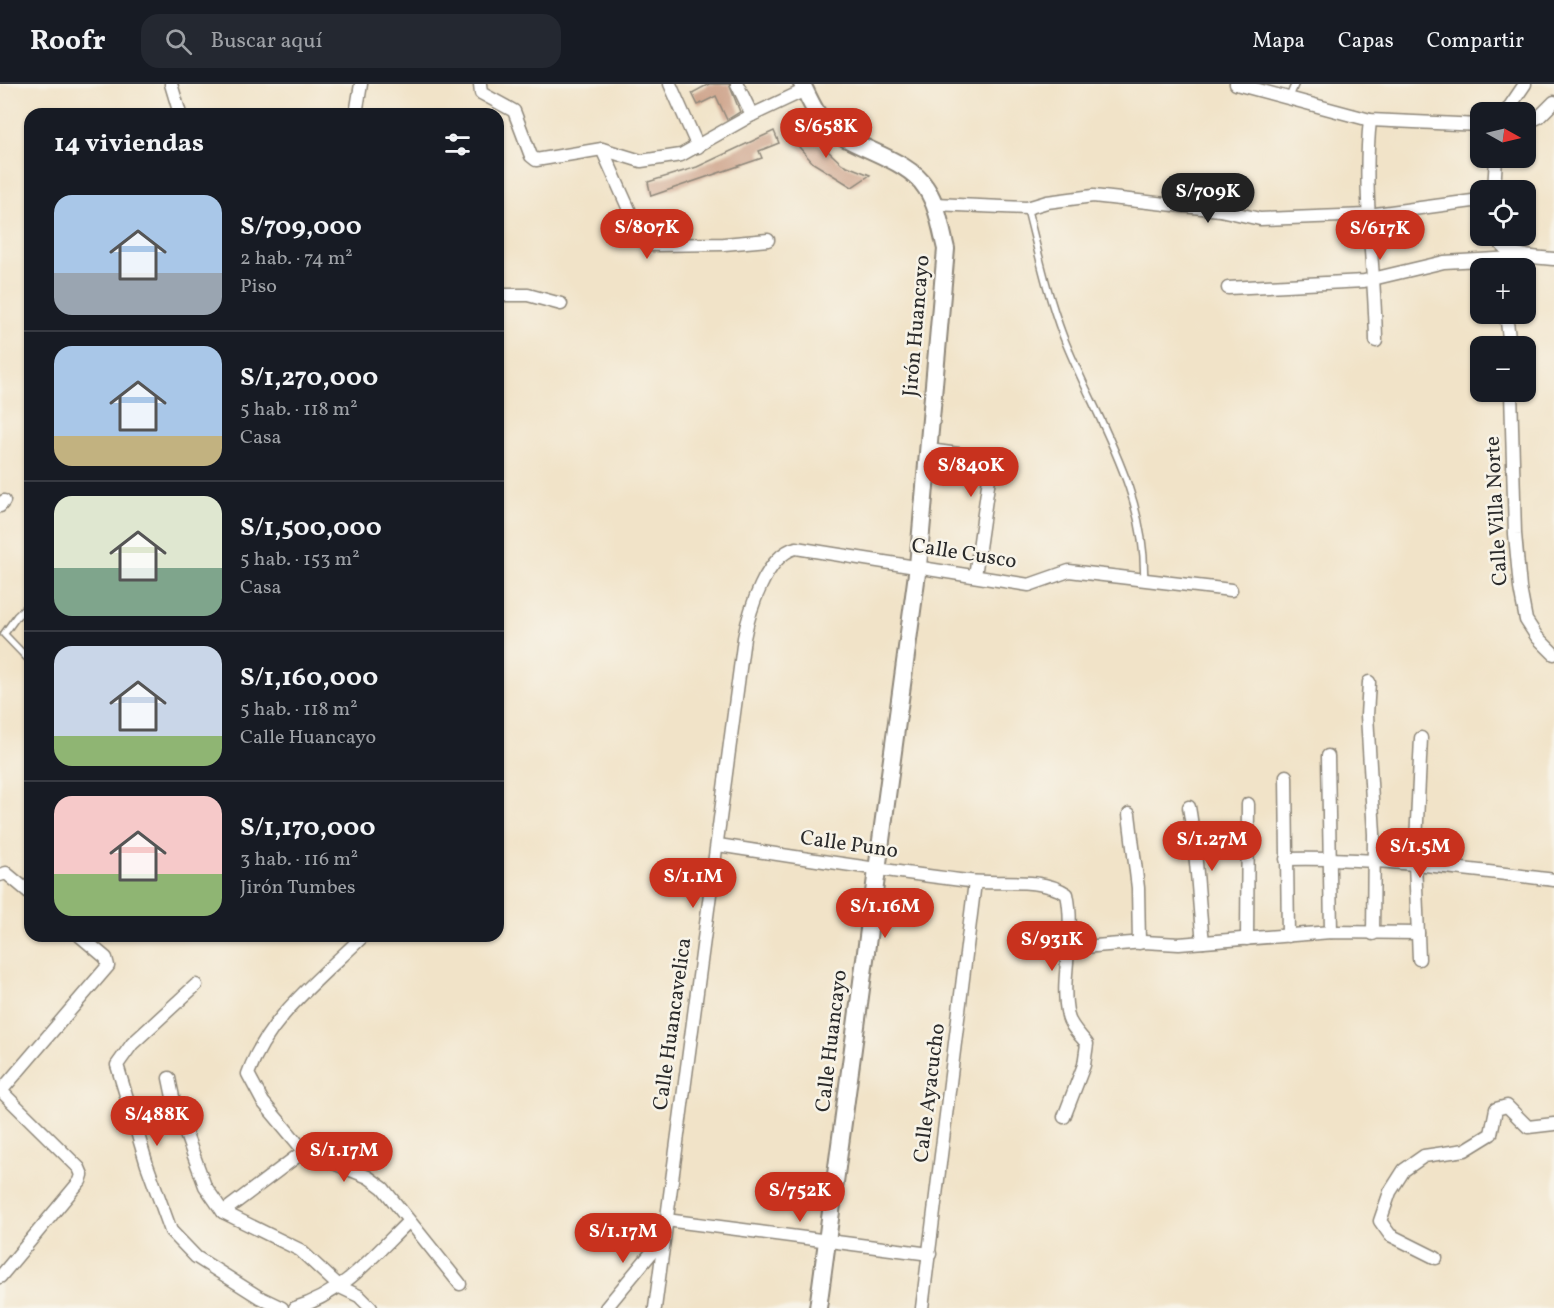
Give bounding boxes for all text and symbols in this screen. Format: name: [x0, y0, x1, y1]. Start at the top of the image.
search box: [141, 14, 561, 68]
text: Roofr: [30, 22, 105, 61]
icon: search: [162, 25, 195, 58]
text: Buscar aquí: [210, 26, 322, 57]
text: Mapa: [1253, 27, 1305, 56]
text: Capas: [1338, 27, 1394, 56]
text: Compartir: [1427, 27, 1524, 56]
north arrow: [1470, 102, 1536, 168]
map controls: [1470, 102, 1536, 402]
pin: S/658K: [777, 108, 875, 159]
text: S/658K: [794, 113, 858, 141]
text: 14 viviendas: [54, 126, 204, 162]
icon: filters: [441, 128, 474, 161]
pin: S/709K: [1159, 173, 1257, 224]
text: S/709K: [1175, 178, 1241, 206]
button: locate: [1470, 180, 1536, 246]
text: S/709,000: [240, 209, 362, 245]
pin: S/807K: [598, 209, 696, 260]
pin: S/617K: [1331, 210, 1429, 261]
text: S/807K: [614, 214, 680, 242]
text: S/617K: [1350, 215, 1410, 243]
icon: home: [102, 219, 174, 291]
text: 2 hab. · 74 m²: [240, 245, 353, 273]
street label: Jirón Huancayo: [896, 254, 938, 398]
button: +: [1470, 258, 1536, 324]
text: Piso: [240, 273, 277, 301]
button: −: [1470, 336, 1536, 402]
text: S/1,270,000: [240, 360, 378, 396]
icon: home: [102, 370, 174, 442]
text: 5 hab. · 118 m²: [240, 396, 358, 424]
text: Casa: [240, 424, 282, 452]
street label: Calle Villa Norte: [1479, 435, 1515, 587]
pin: S/840K: [922, 447, 1020, 498]
text: S/840K: [938, 452, 1004, 480]
text: S/1,500,000: [240, 510, 382, 546]
icon: home: [102, 520, 174, 592]
street label: Calle Cusco: [909, 531, 1019, 577]
text: 5 hab. · 153 m²: [240, 546, 360, 574]
text: Casa: [240, 574, 282, 602]
text: S/1,160,000: [240, 660, 378, 696]
icon: home: [102, 670, 174, 742]
text: 5 hab. · 118 m²: [240, 696, 358, 724]
text: Calle Huancayo: [240, 724, 376, 752]
text: S/1,170,000: [240, 810, 375, 846]
icon: home: [102, 820, 174, 892]
pin: S/1.27M: [1157, 821, 1267, 872]
street label: Calle Puno: [798, 824, 900, 866]
text: S/1.27M: [1177, 826, 1247, 854]
pin: S/1.5M: [1371, 828, 1469, 879]
text: S/1.5M: [1390, 833, 1450, 861]
text: 3 hab. · 116 m²: [240, 846, 358, 874]
pin: S/1.1M: [644, 858, 742, 909]
text: S/1.1M: [663, 863, 723, 891]
text: Jirón Tumbes: [240, 874, 356, 902]
pin: S/1.16M: [830, 888, 940, 939]
text: S/1.16M: [850, 893, 920, 921]
pin: S/931K: [1003, 921, 1101, 972]
text: S/931K: [1021, 926, 1083, 954]
street label: Calle Huancavelica: [647, 936, 699, 1112]
street label: Calle Huancayo: [809, 968, 855, 1114]
street label: Calle Ayacucho: [907, 1022, 953, 1164]
pin: S/488K: [108, 1096, 206, 1147]
text: S/488K: [125, 1101, 189, 1129]
pin: S/1.17M: [289, 1132, 399, 1183]
text: S/1.17M: [310, 1137, 378, 1165]
pin: S/752K: [751, 1172, 849, 1223]
text: S/752K: [769, 1177, 831, 1205]
pin: S/1.17M: [568, 1213, 678, 1264]
text: S/1.17M: [589, 1218, 657, 1246]

